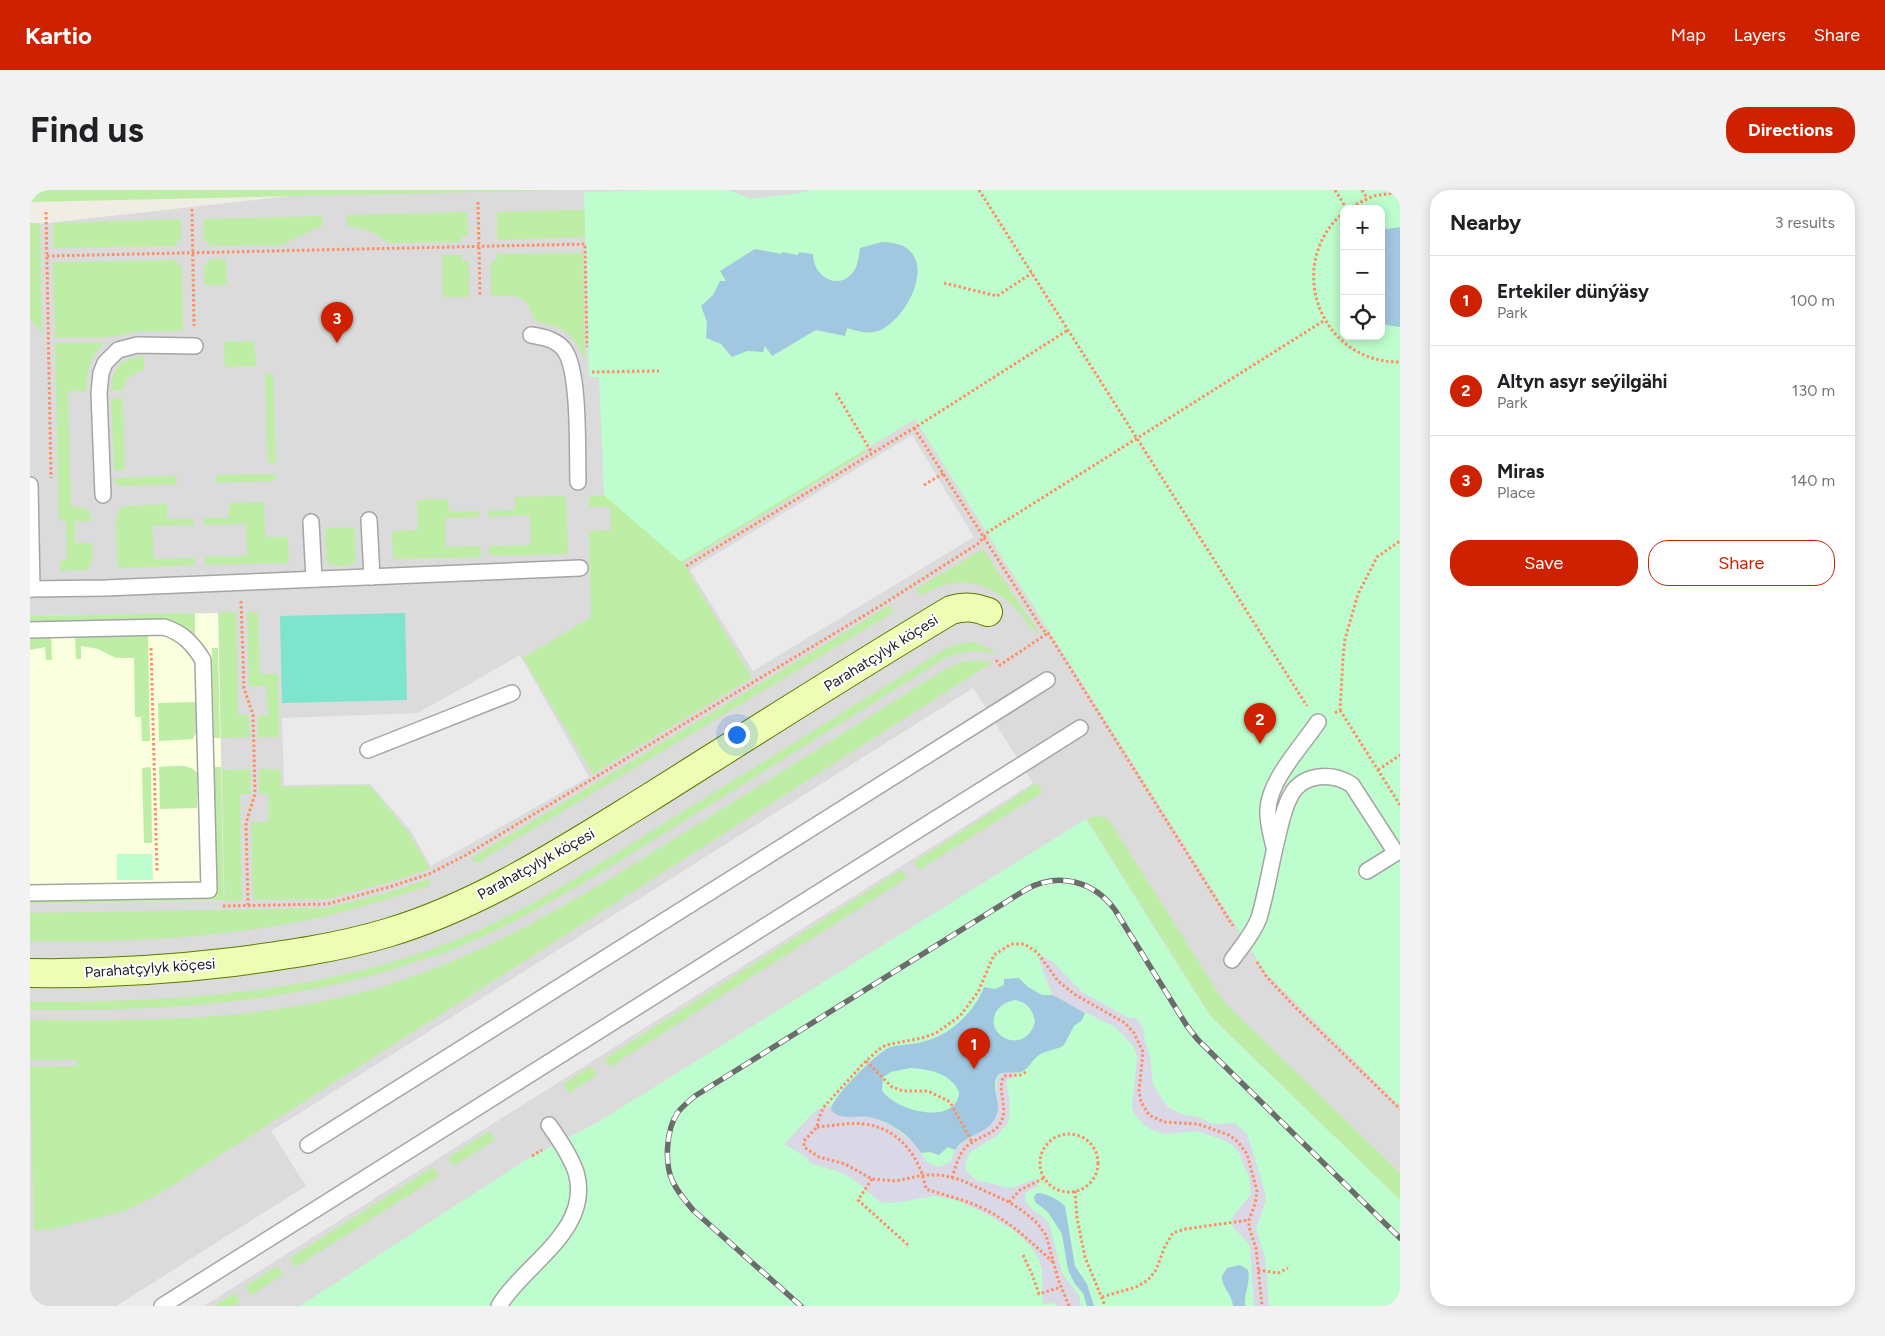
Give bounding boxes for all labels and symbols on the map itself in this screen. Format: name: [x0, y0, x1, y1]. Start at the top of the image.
pin: 3: [321, 302, 353, 343]
street label: Parahatçylyk köçesi: [821, 611, 941, 695]
pin: 2: [1244, 703, 1276, 744]
your location: [724, 722, 750, 748]
street label: Parahatçylyk köçesi: [474, 824, 598, 904]
street label: Parahatçylyk köçesi: [84, 954, 216, 982]
pin: 1: [958, 1028, 990, 1069]

